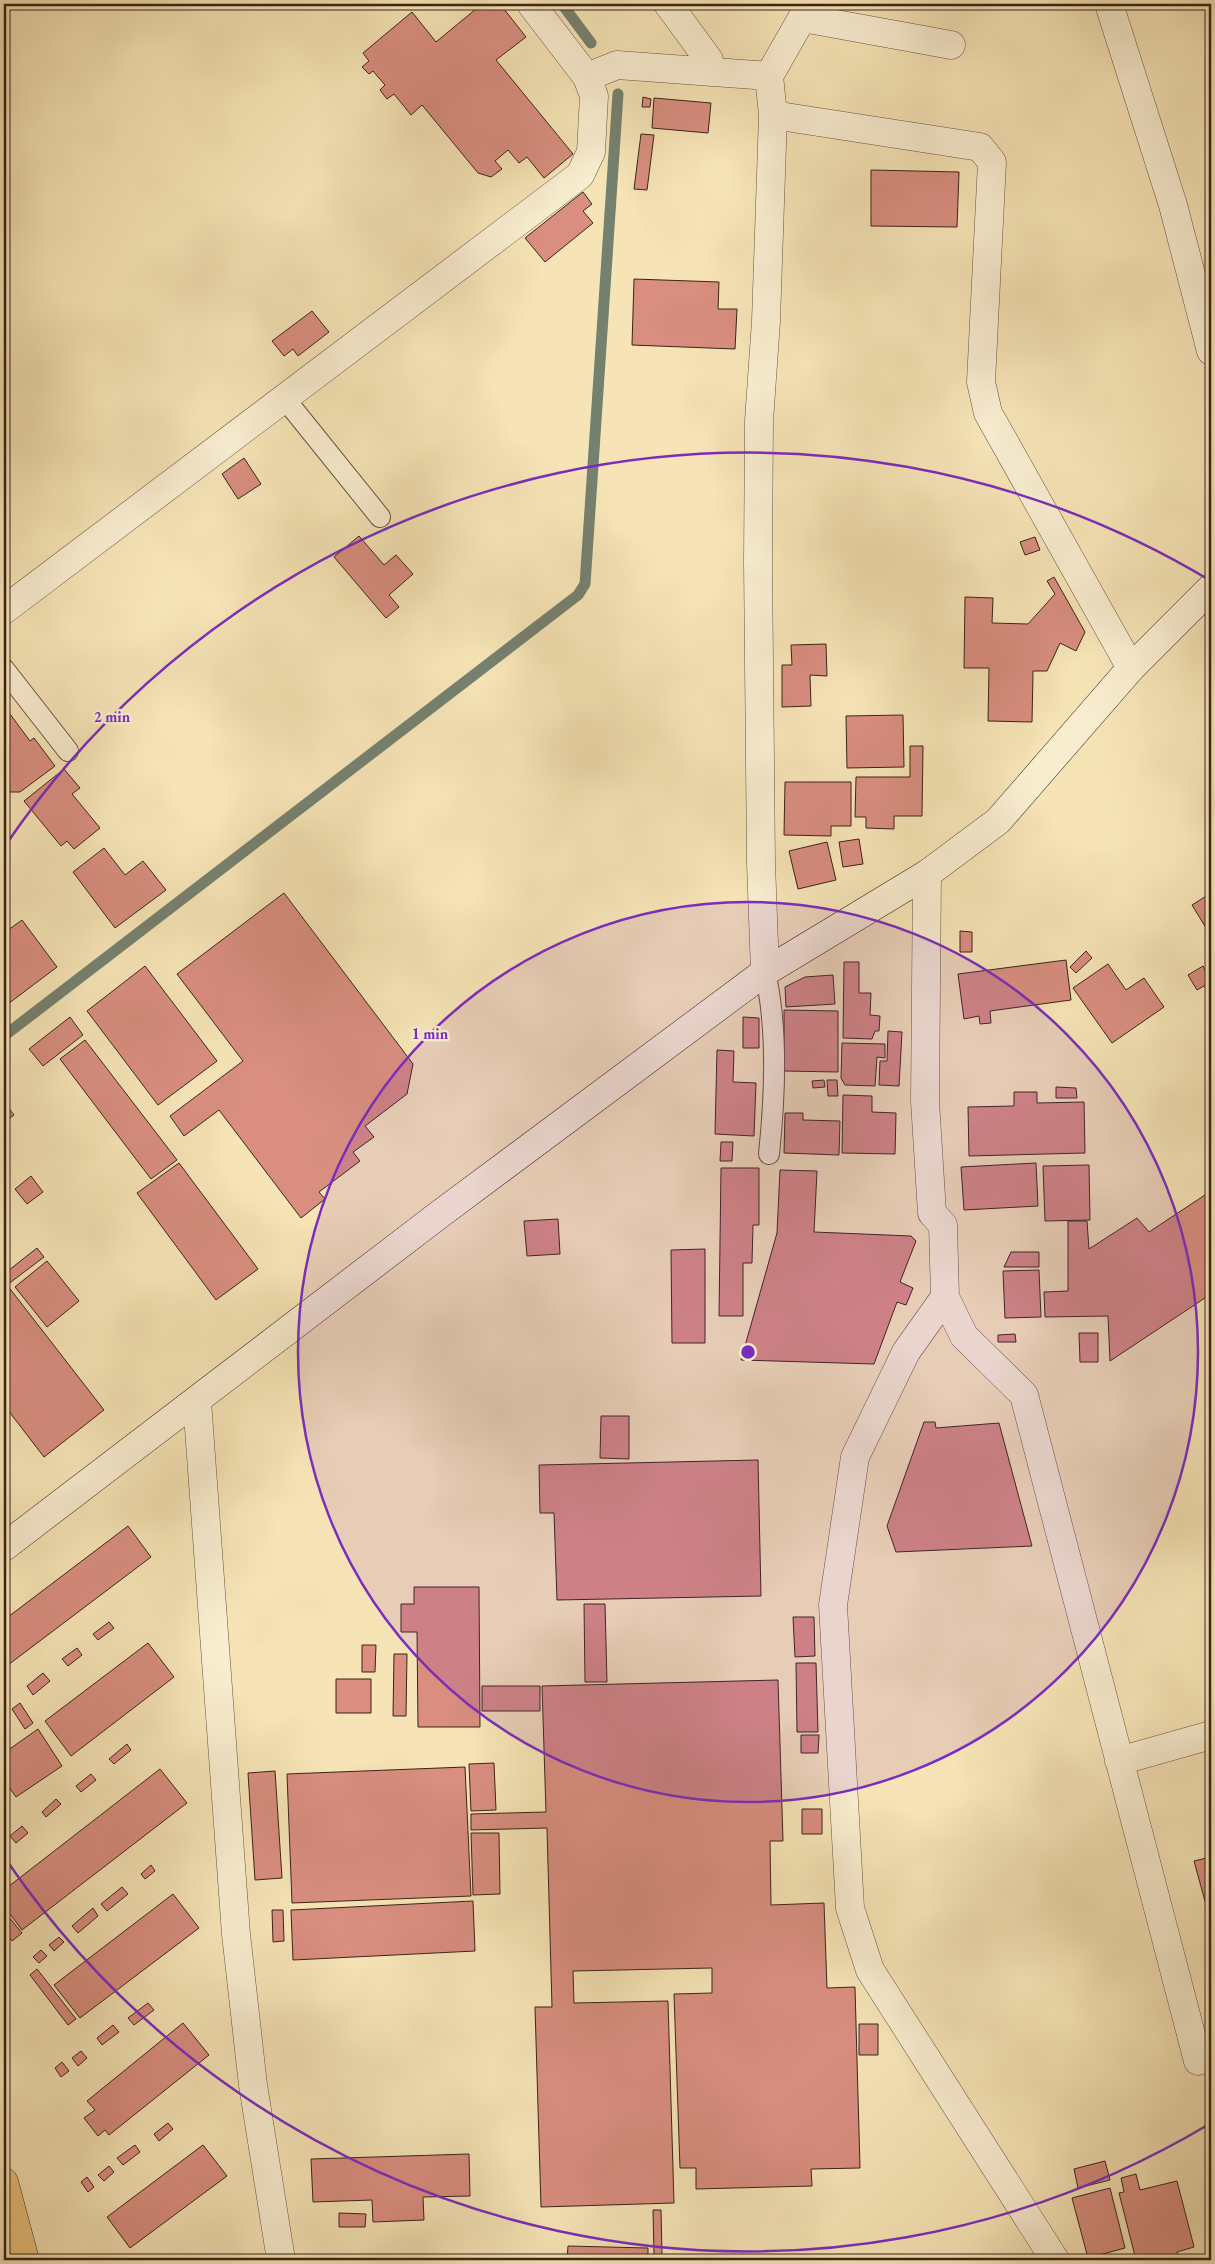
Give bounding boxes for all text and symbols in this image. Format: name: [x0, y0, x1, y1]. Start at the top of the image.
text: 2 min: [94, 707, 131, 726]
text: 1 min: [412, 1024, 449, 1043]
centre of rings: [739, 1343, 757, 1361]

